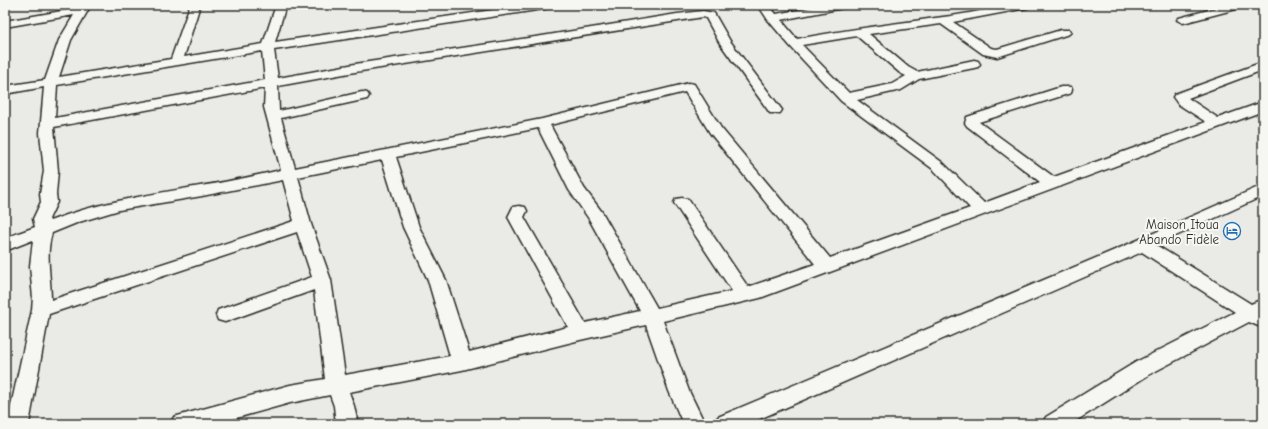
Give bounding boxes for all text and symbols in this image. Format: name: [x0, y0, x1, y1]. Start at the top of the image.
place label: Maison Itoua Abando Fidèle: [1139, 217, 1219, 247]
hotel icon: Maison Itoua Abando Fidèle: [1222, 221, 1242, 241]

